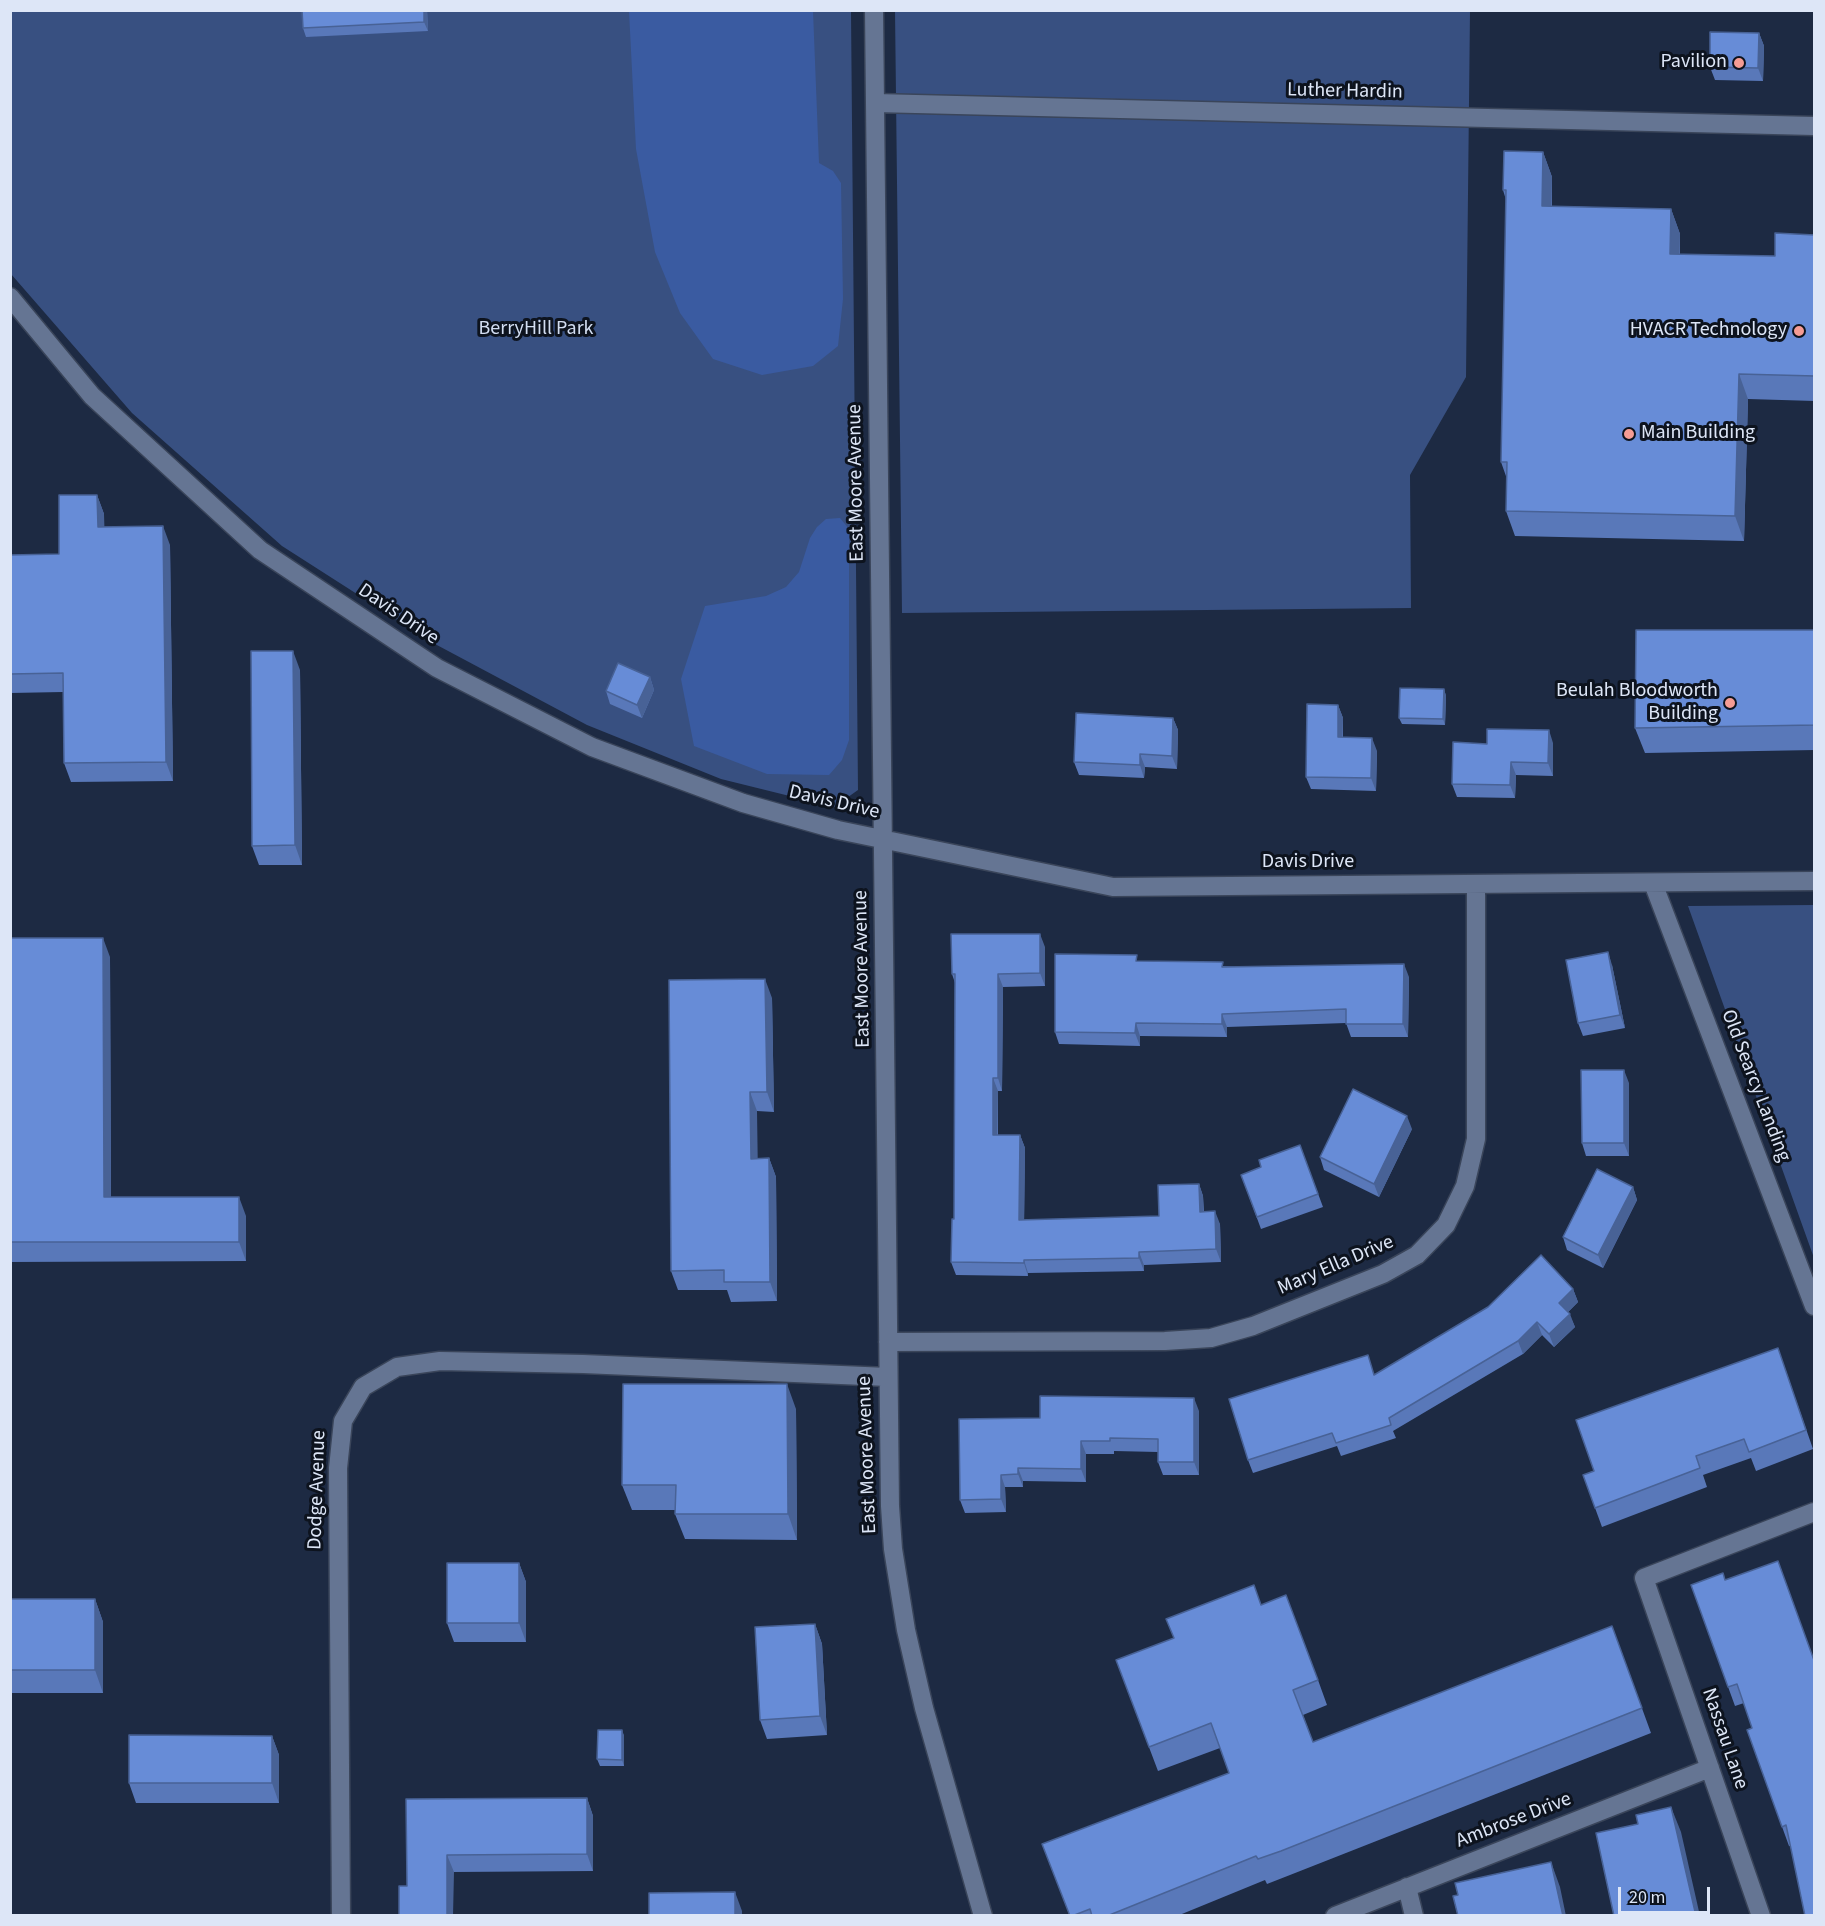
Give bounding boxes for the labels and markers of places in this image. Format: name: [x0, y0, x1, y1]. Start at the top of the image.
place label: Pavilion: [1660, 51, 1727, 75]
marker: Pavilion: [1732, 56, 1746, 70]
place label: HVACR Technology: [1630, 319, 1787, 343]
marker: HVACR Technology: [1792, 324, 1806, 338]
place label: Main Building: [1641, 422, 1755, 446]
marker: Main Building: [1622, 427, 1636, 441]
place label: Beulah Bloodworth Building: [1556, 680, 1718, 727]
marker: Beulah Bloodworth Building: [1723, 696, 1737, 710]

